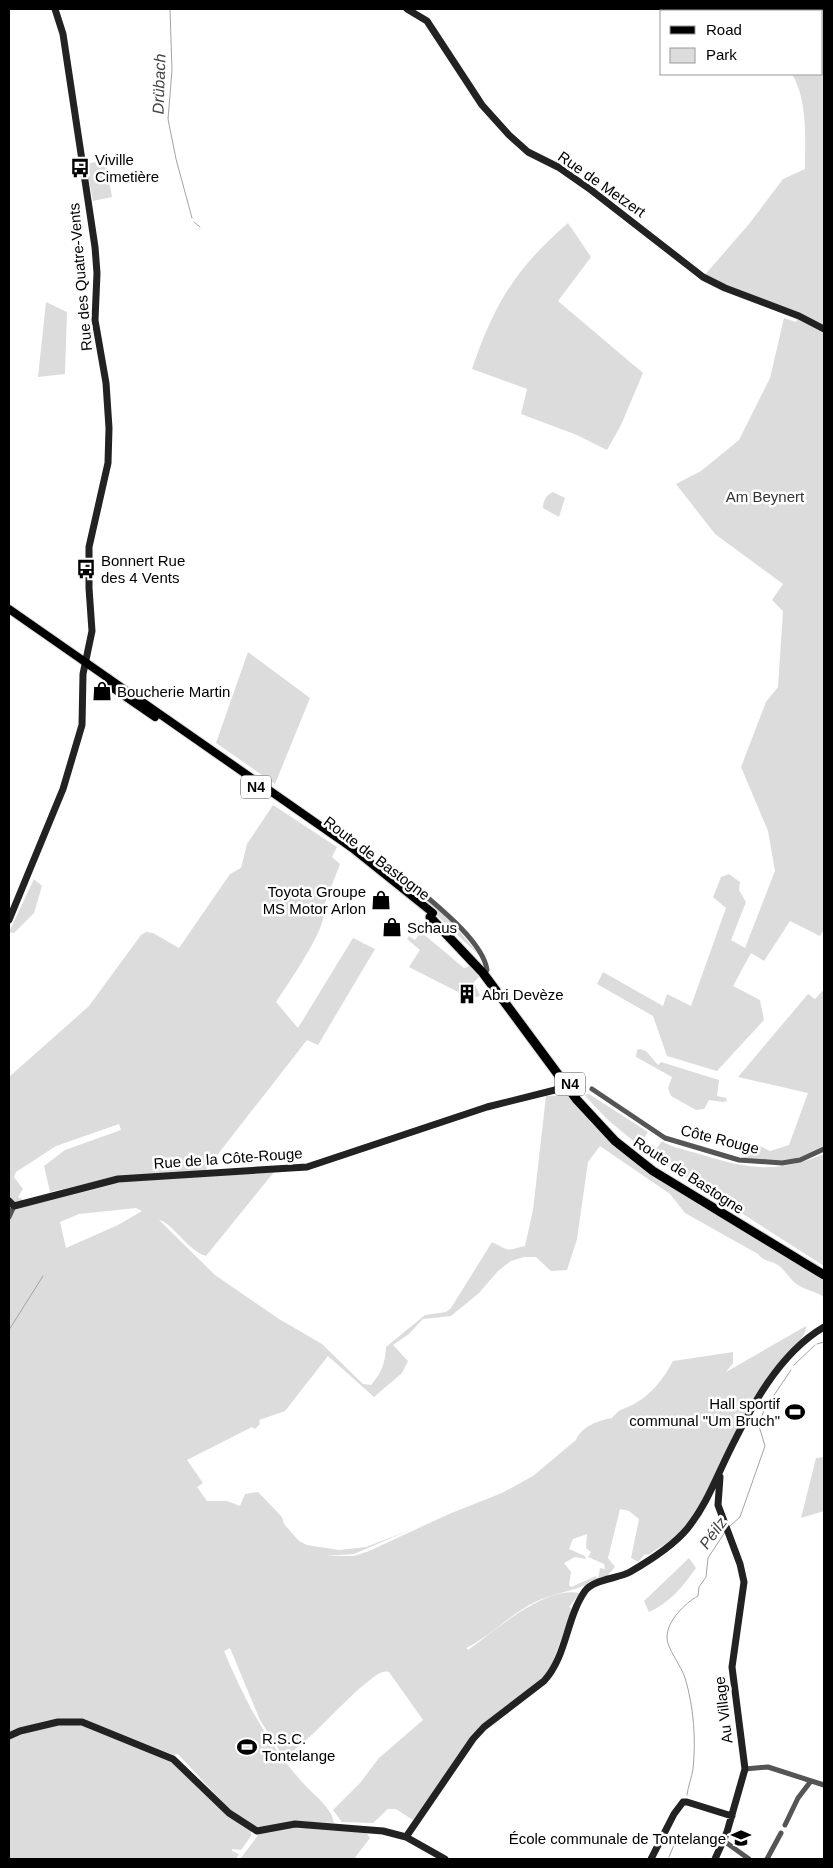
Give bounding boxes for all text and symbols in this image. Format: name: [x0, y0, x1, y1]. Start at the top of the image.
legend: [660, 10, 823, 75]
text: Road: [706, 21, 742, 38]
text: Park: [706, 46, 737, 63]
water label: Drübach: [149, 53, 169, 115]
street label: Rue de Metzert: [555, 148, 650, 221]
place label: Viville Cimetière: [95, 151, 159, 185]
bus stop icon: Viville Cimetière: [69, 157, 91, 179]
street label: Rue des Quatre-Vents: [65, 202, 95, 352]
park label: Am Beynert: [726, 488, 805, 505]
place label: Bonnert Rue des 4 Vents: [101, 552, 185, 586]
bus stop icon: Bonnert Rue des 4 Vents: [75, 558, 97, 580]
shop icon: Boucherie Martin: [91, 680, 113, 702]
place label: Boucherie Martin: [117, 683, 230, 700]
road number: N4: [241, 776, 271, 799]
street label: Route de Bastogne: [321, 813, 433, 903]
place label: Toyota Groupe MS Motor Arlon: [263, 883, 366, 917]
shop icon: Toyota Groupe MS Motor Arlon: [370, 889, 392, 911]
shop icon: Schaus: [381, 916, 403, 938]
place label: Schaus: [407, 919, 457, 936]
building icon: Abri Devèze: [456, 983, 478, 1005]
place label: Abri Devèze: [482, 986, 564, 1003]
road number: N4: [555, 1072, 585, 1096]
street label: Côte Rouge: [679, 1121, 761, 1157]
street label: Route de Bastogne: [631, 1133, 747, 1217]
street label: Rue de la Côte-Rouge: [153, 1144, 303, 1172]
place label: Hall sportif communal "Um Bruch": [629, 1395, 781, 1429]
sports icon: Hall sportif communal "Um Bruch": [784, 1401, 806, 1423]
water label: Péilz: [696, 1514, 730, 1552]
street label: Au Village: [710, 1676, 736, 1744]
place label: R.S.C. Tontelange: [262, 1730, 335, 1764]
sports icon: R.S.C. Tontelange: [236, 1736, 258, 1758]
school or university icon: École communale de Tontelange: [730, 1827, 752, 1849]
place label: École communale de Tontelange: [509, 1830, 726, 1847]

